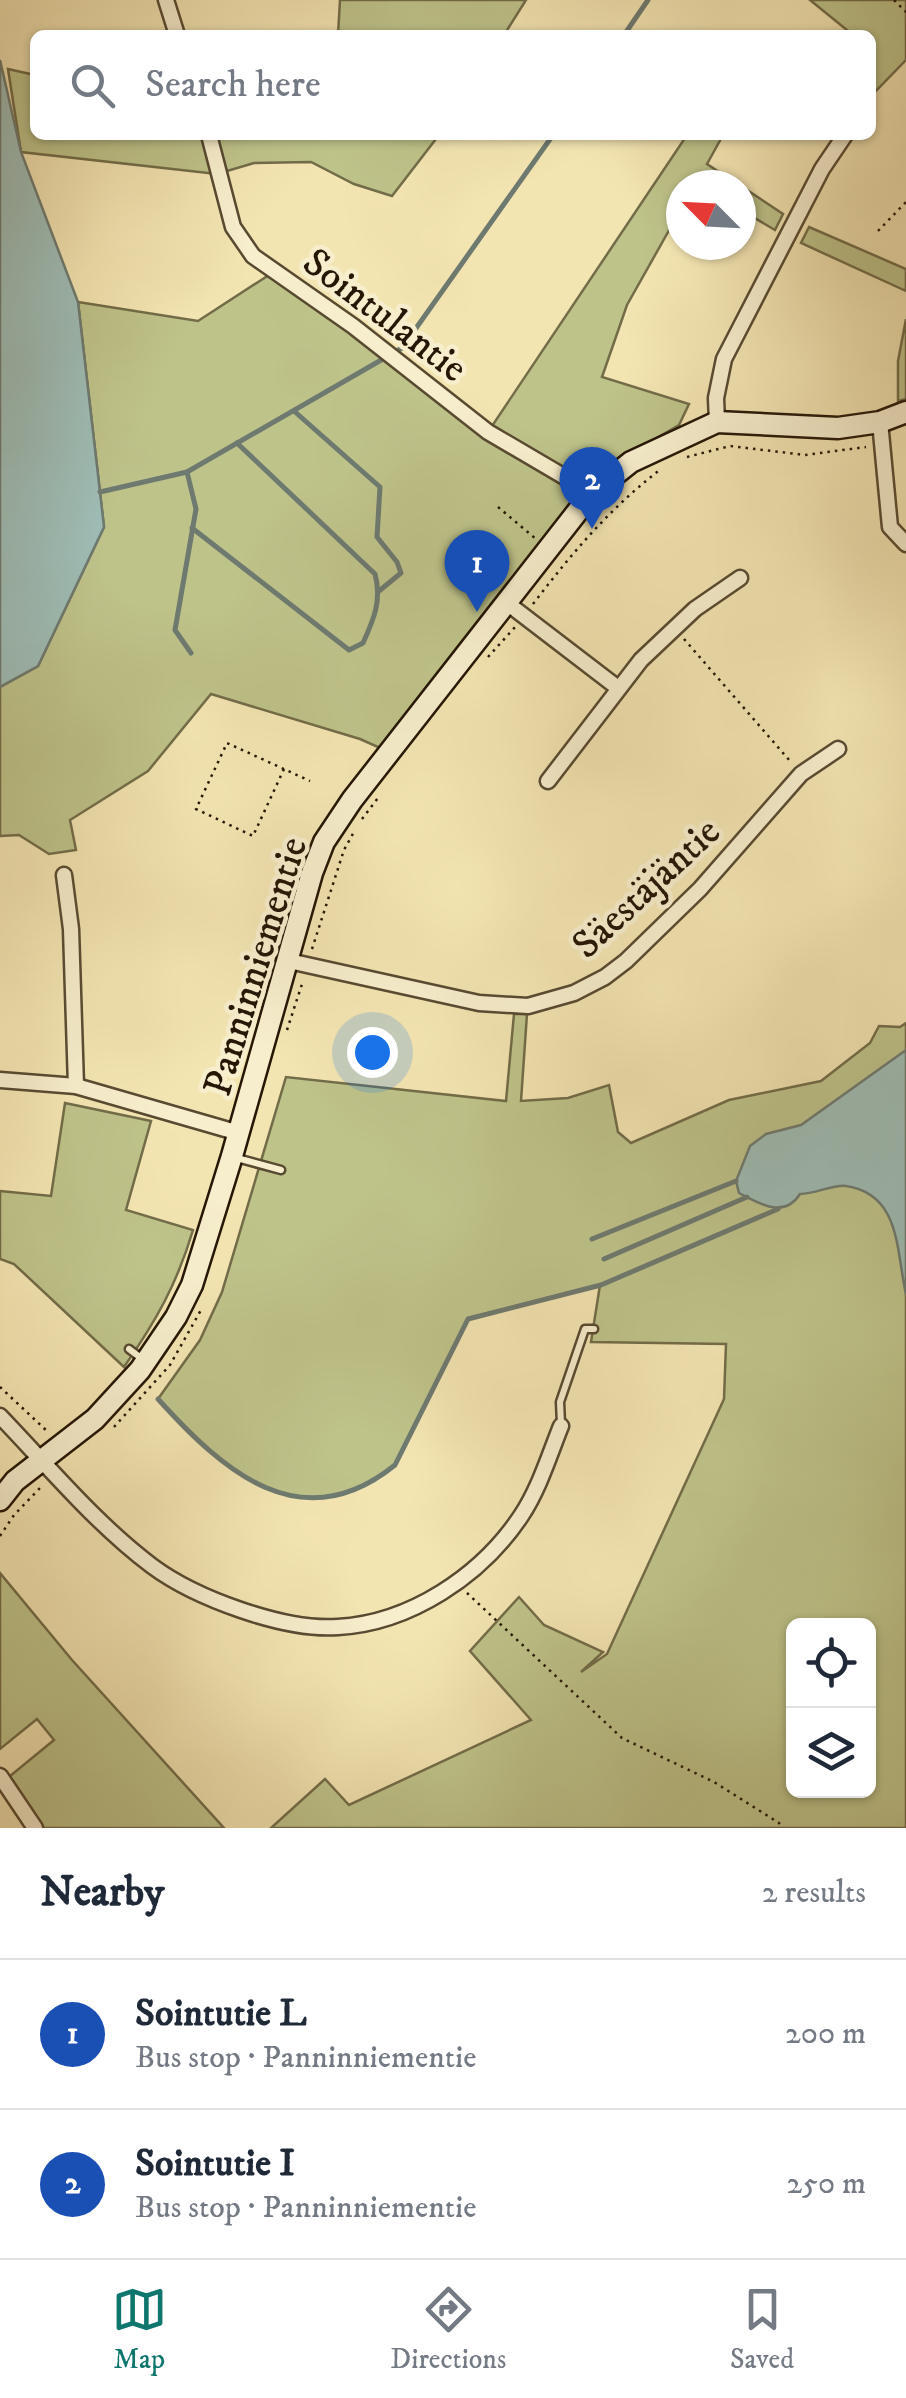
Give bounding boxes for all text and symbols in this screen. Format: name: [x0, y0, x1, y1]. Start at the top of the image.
search box: [30, 30, 876, 140]
icon: search: [65, 58, 120, 113]
text: Search here: [145, 61, 321, 109]
north arrow: [666, 170, 756, 260]
street label: Sointulantie: [292, 238, 476, 394]
pin: 2: [560, 446, 624, 529]
pin: 1: [444, 530, 510, 612]
street label: Säestäjäntie: [562, 808, 732, 970]
street label: Panninniementie: [194, 831, 320, 1102]
your location: [347, 1027, 398, 1078]
map controls: [786, 1618, 876, 1798]
button: locate: [786, 1618, 876, 1708]
button: layers: [786, 1708, 876, 1798]
text: Nearby: [40, 1867, 164, 1919]
text: 2 results: [762, 1873, 866, 1913]
text: Sointutie L: [135, 1990, 307, 2038]
text: 1: [67, 2014, 78, 2054]
text: 200 m: [785, 2014, 866, 2054]
text: Bus stop · Panninniementie: [135, 2038, 477, 2078]
text: Sointutie I: [135, 2140, 295, 2188]
text: 2: [65, 2164, 80, 2204]
text: 250 m: [786, 2164, 866, 2204]
text: Bus stop · Panninniementie: [135, 2188, 477, 2228]
tab: Map: [112, 2282, 167, 2377]
tab: Directions: [390, 2282, 506, 2377]
tab: Saved: [730, 2282, 794, 2377]

